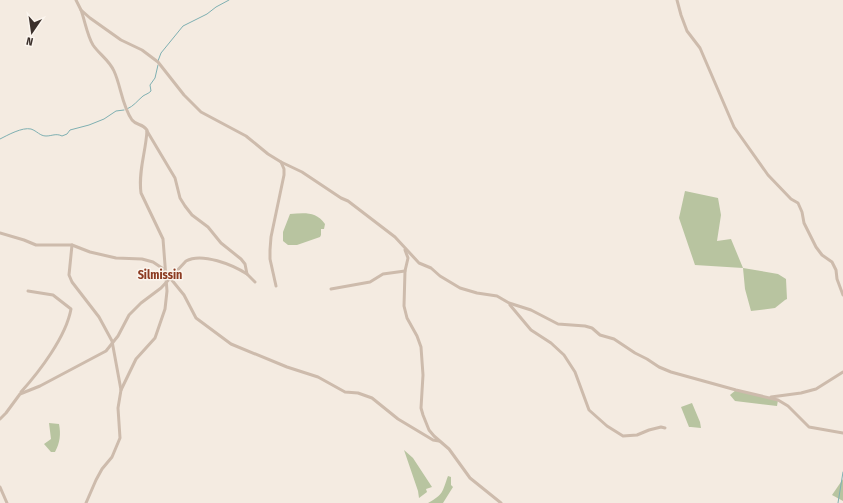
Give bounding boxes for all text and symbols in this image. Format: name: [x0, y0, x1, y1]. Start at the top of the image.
north arrow: [12, 12, 52, 52]
text: N: [25, 34, 35, 48]
district label: Silmissin: [138, 268, 182, 282]

